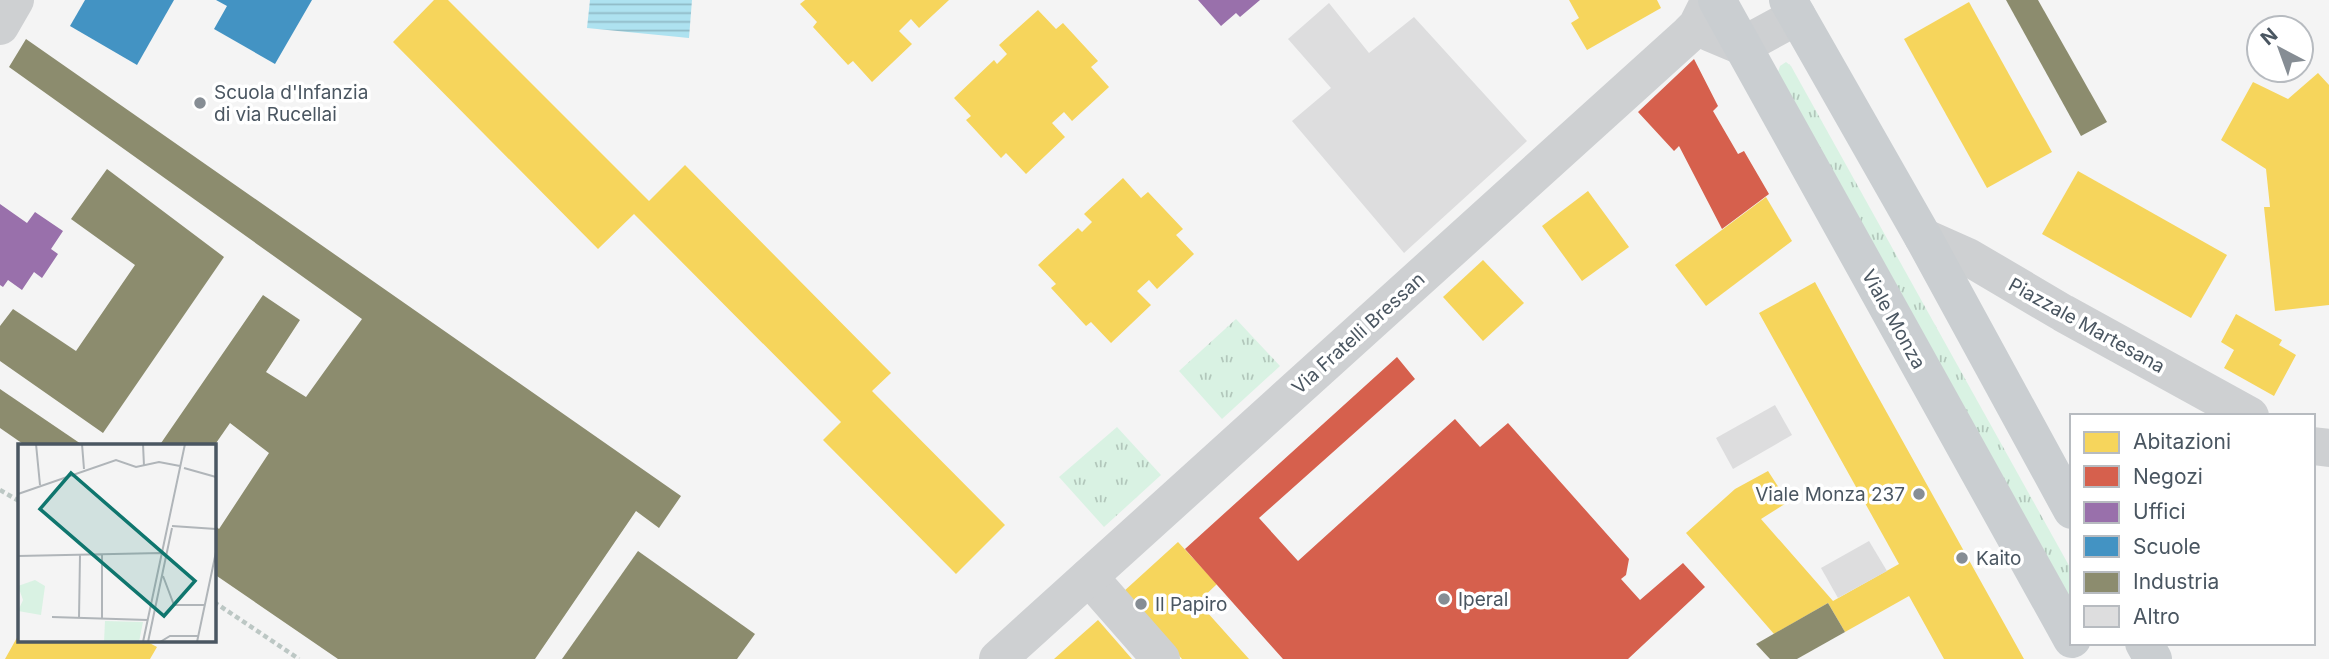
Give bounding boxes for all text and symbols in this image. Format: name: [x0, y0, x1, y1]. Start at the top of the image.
north arrow: [2245, 14, 2315, 84]
text: N: [2256, 23, 2282, 50]
place label: Scuola d'Infanzia di via Rucellai: [214, 81, 368, 126]
marker: Scuola d'Infanzia di via Rucellai: [192, 95, 208, 111]
street label: Viale Monza: [1857, 265, 1930, 373]
street label: Via Fratelli Bressan: [1287, 268, 1429, 399]
street label: Piazzale Martesana: [2005, 273, 2169, 378]
legend: [2070, 414, 2315, 645]
text: Abitazioni: [2133, 429, 2231, 454]
inset map: [18, 444, 215, 642]
text: Negozi: [2133, 464, 2203, 489]
place label: Viale Monza 237: [1755, 483, 1905, 506]
marker: Viale Monza 237: [1911, 486, 1927, 502]
text: Uffici: [2133, 499, 2186, 524]
text: Scuole: [2133, 534, 2201, 559]
place label: Kaito: [1976, 547, 2021, 570]
marker: Kaito: [1954, 550, 1970, 566]
text: Industria: [2133, 569, 2219, 594]
place label: Iperal: [1458, 588, 1508, 611]
marker: Iperal: [1436, 591, 1452, 607]
place label: Il Papiro: [1155, 593, 1227, 616]
marker: Il Papiro: [1133, 596, 1149, 612]
text: Altro: [2133, 604, 2180, 629]

